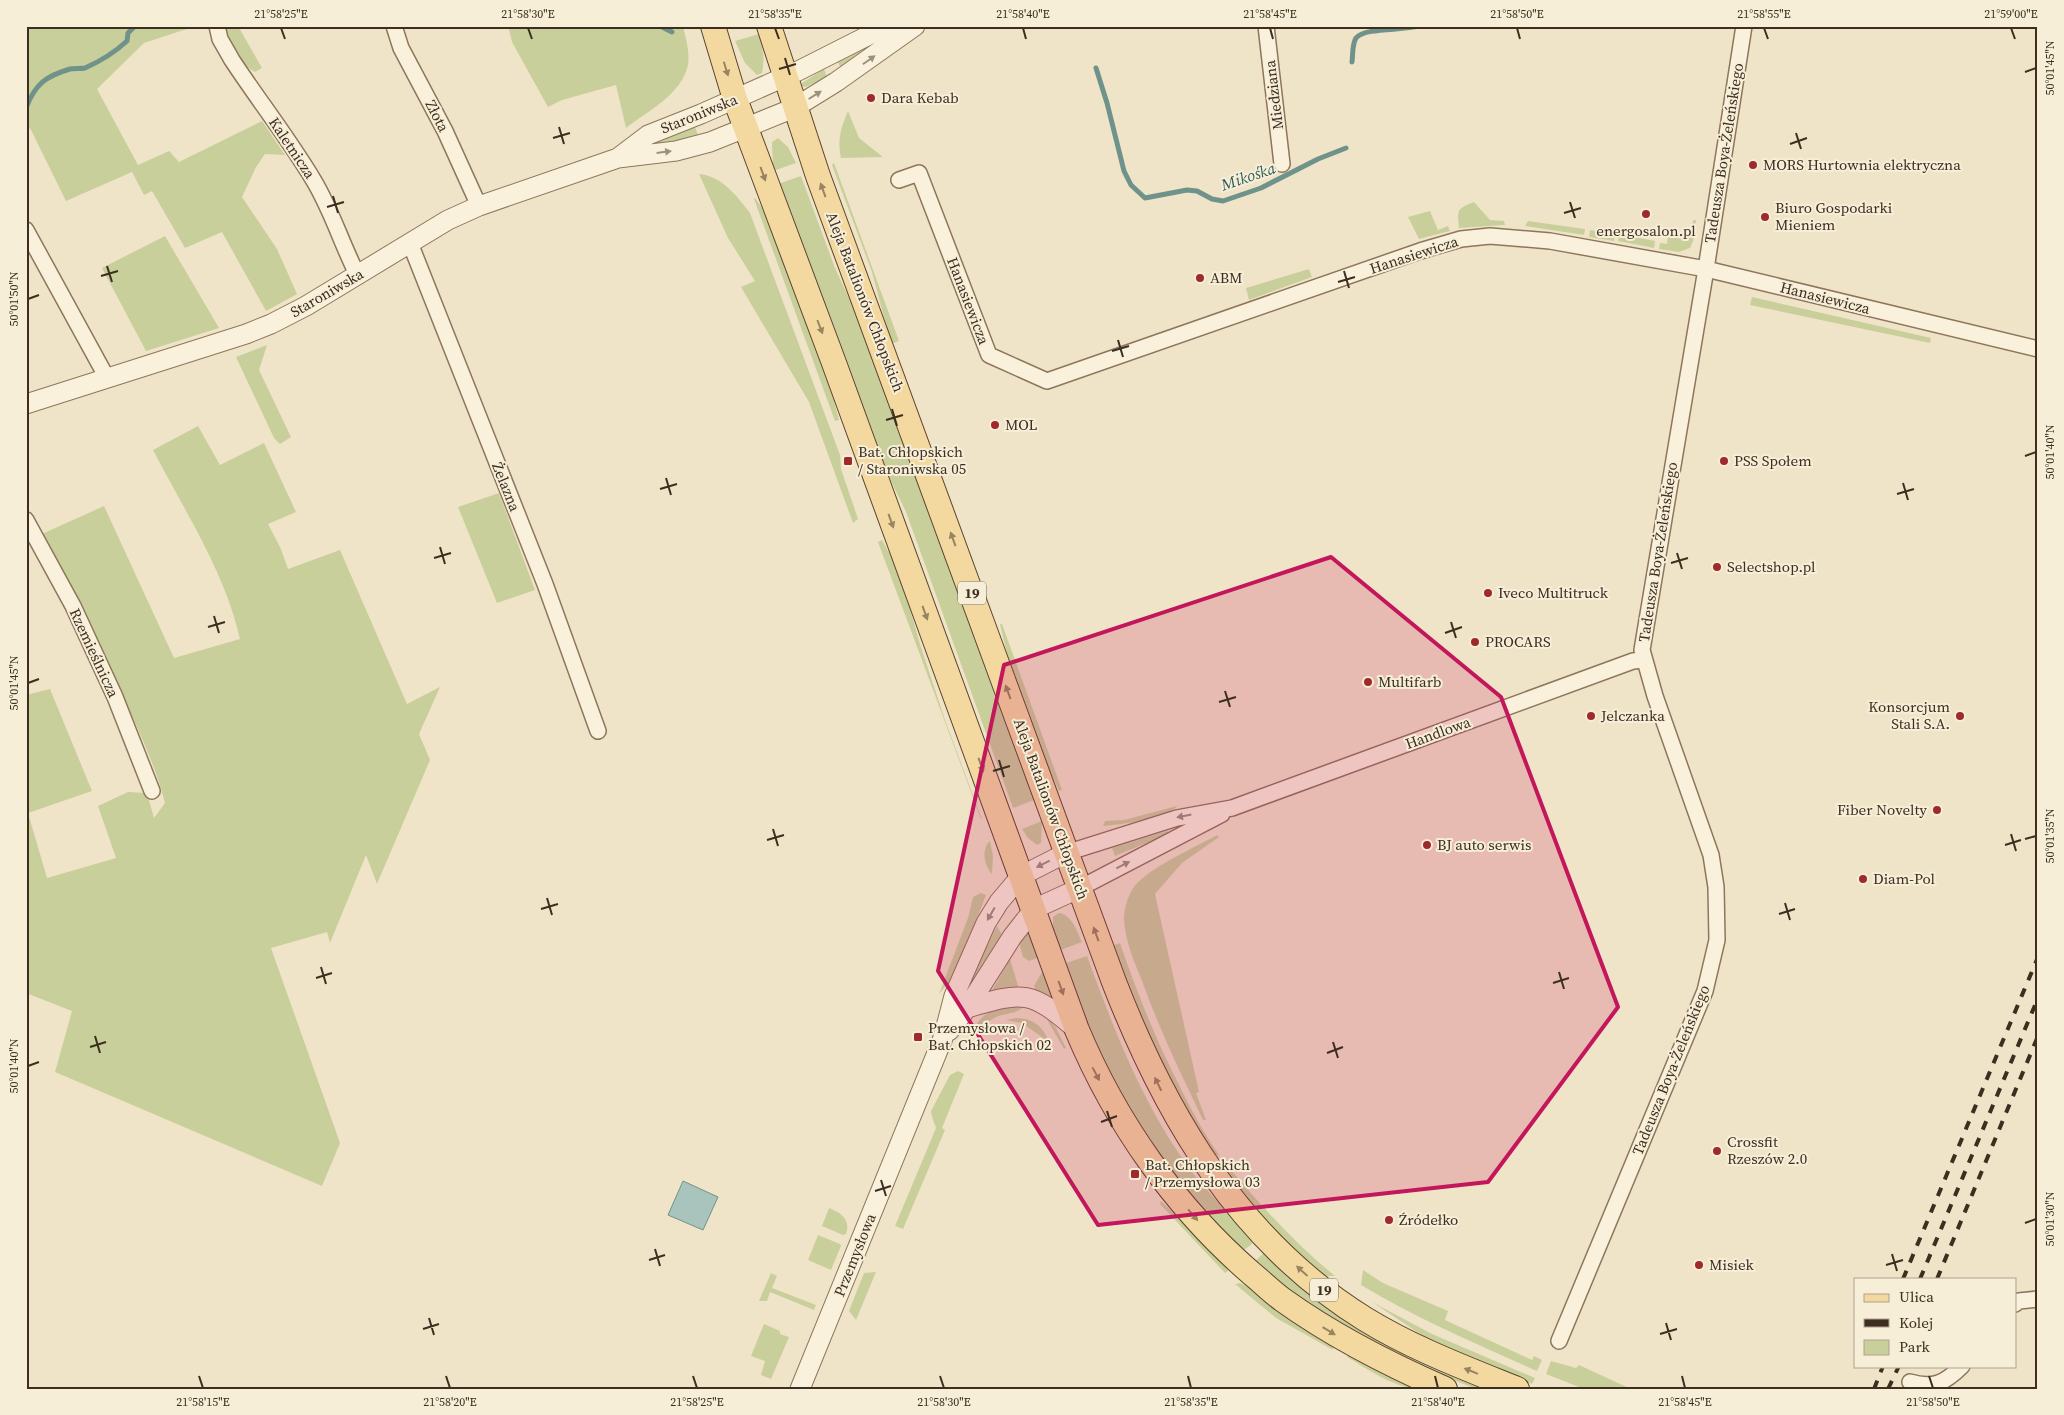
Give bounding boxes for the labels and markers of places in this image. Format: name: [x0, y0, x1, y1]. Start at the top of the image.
place label: Dara Kebab: [881, 87, 959, 108]
marker: Dara Kebab: [865, 92, 877, 104]
place label: MORS Hurtownia elektryczna: [1763, 154, 1961, 175]
marker: MORS Hurtownia elektryczna: [1747, 159, 1759, 171]
place label: Biuro Gospodarki Mieniem: [1775, 197, 1892, 235]
marker: energosalon.pl: [1640, 208, 1652, 220]
marker: Biuro Gospodarki Mieniem: [1759, 211, 1771, 223]
place label: energosalon.pl: [1596, 220, 1696, 241]
place label: ABM: [1210, 267, 1242, 288]
marker: ABM: [1194, 272, 1206, 284]
place label: MOL: [1005, 414, 1037, 435]
marker: MOL: [989, 419, 1001, 431]
place label: Bat. Chłopskich / Staroniwska 05: [858, 441, 966, 479]
place label: PSS Społem: [1734, 450, 1812, 471]
marker: Bat. Chłopskich / Staroniwska 05: [842, 455, 854, 467]
marker: PSS Społem: [1718, 455, 1730, 467]
place label: Selectshop.pl: [1727, 556, 1816, 577]
marker: Selectshop.pl: [1711, 561, 1723, 573]
place label: Iveco Multitruck: [1498, 582, 1609, 603]
marker: Iveco Multitruck: [1482, 587, 1494, 599]
place label: PROCARS: [1485, 631, 1551, 652]
marker: PROCARS: [1469, 636, 1481, 648]
place label: Multifarb: [1378, 671, 1441, 692]
marker: Multifarb: [1362, 676, 1374, 688]
place label: Konsorcjum Stali S.A.: [1868, 696, 1950, 734]
place label: Jelczanka: [1600, 705, 1665, 726]
marker: Jelczanka: [1585, 710, 1597, 722]
marker: Konsorcjum Stali S.A.: [1954, 710, 1966, 722]
place label: Fiber Novelty: [1837, 799, 1927, 820]
marker: Fiber Novelty: [1931, 804, 1943, 816]
place label: BJ auto serwis: [1437, 834, 1531, 855]
marker: BJ auto serwis: [1421, 839, 1433, 851]
place label: Diam-Pol: [1873, 868, 1935, 889]
marker: Diam-Pol: [1857, 873, 1869, 885]
place label: Przemysłowa / Bat. Chłopskich 02: [928, 1017, 1051, 1055]
marker: Przemysłowa / Bat. Chłopskich 02: [912, 1031, 924, 1043]
place label: Crossfit Rzeszów 2.0: [1727, 1131, 1807, 1169]
marker: Crossfit Rzeszów 2.0: [1711, 1145, 1723, 1157]
place label: Bat. Chłopskich / Przemysłowa 03: [1145, 1154, 1260, 1192]
marker: Bat. Chłopskich / Przemysłowa 03: [1129, 1168, 1141, 1180]
place label: Źródełko: [1399, 1209, 1458, 1230]
marker: Źródełko: [1383, 1214, 1395, 1226]
place label: Misiek: [1709, 1254, 1754, 1275]
marker: Misiek: [1693, 1259, 1705, 1271]

